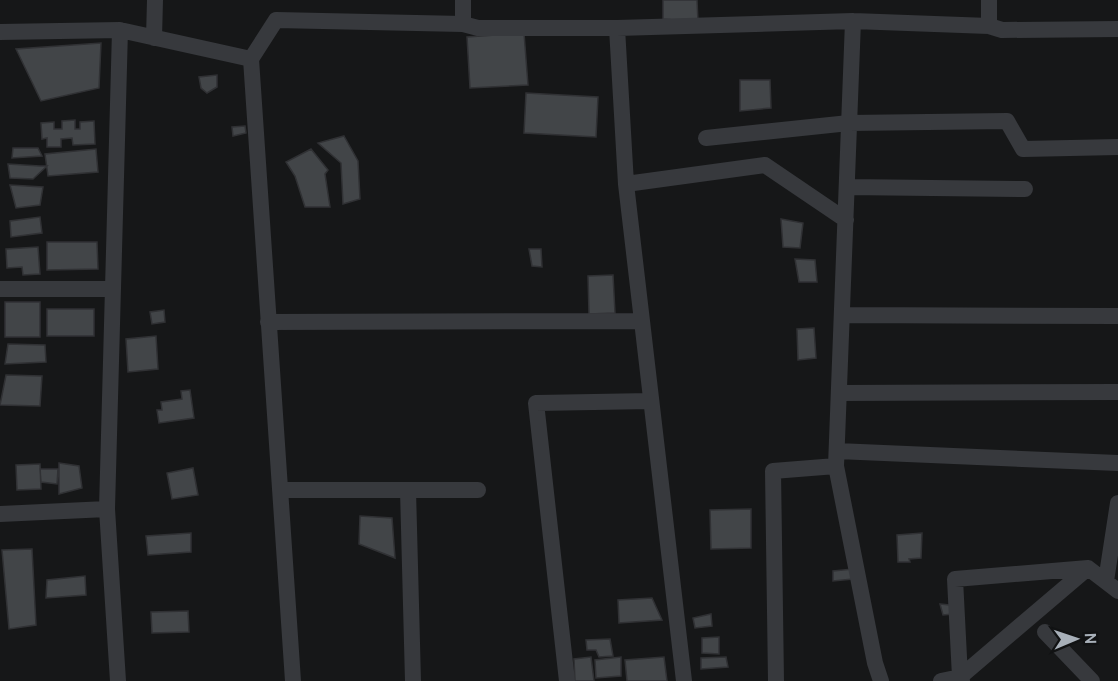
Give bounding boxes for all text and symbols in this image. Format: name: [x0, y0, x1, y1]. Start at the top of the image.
north arrow: [1046, 609, 1106, 669]
text: N: [1081, 633, 1100, 644]

